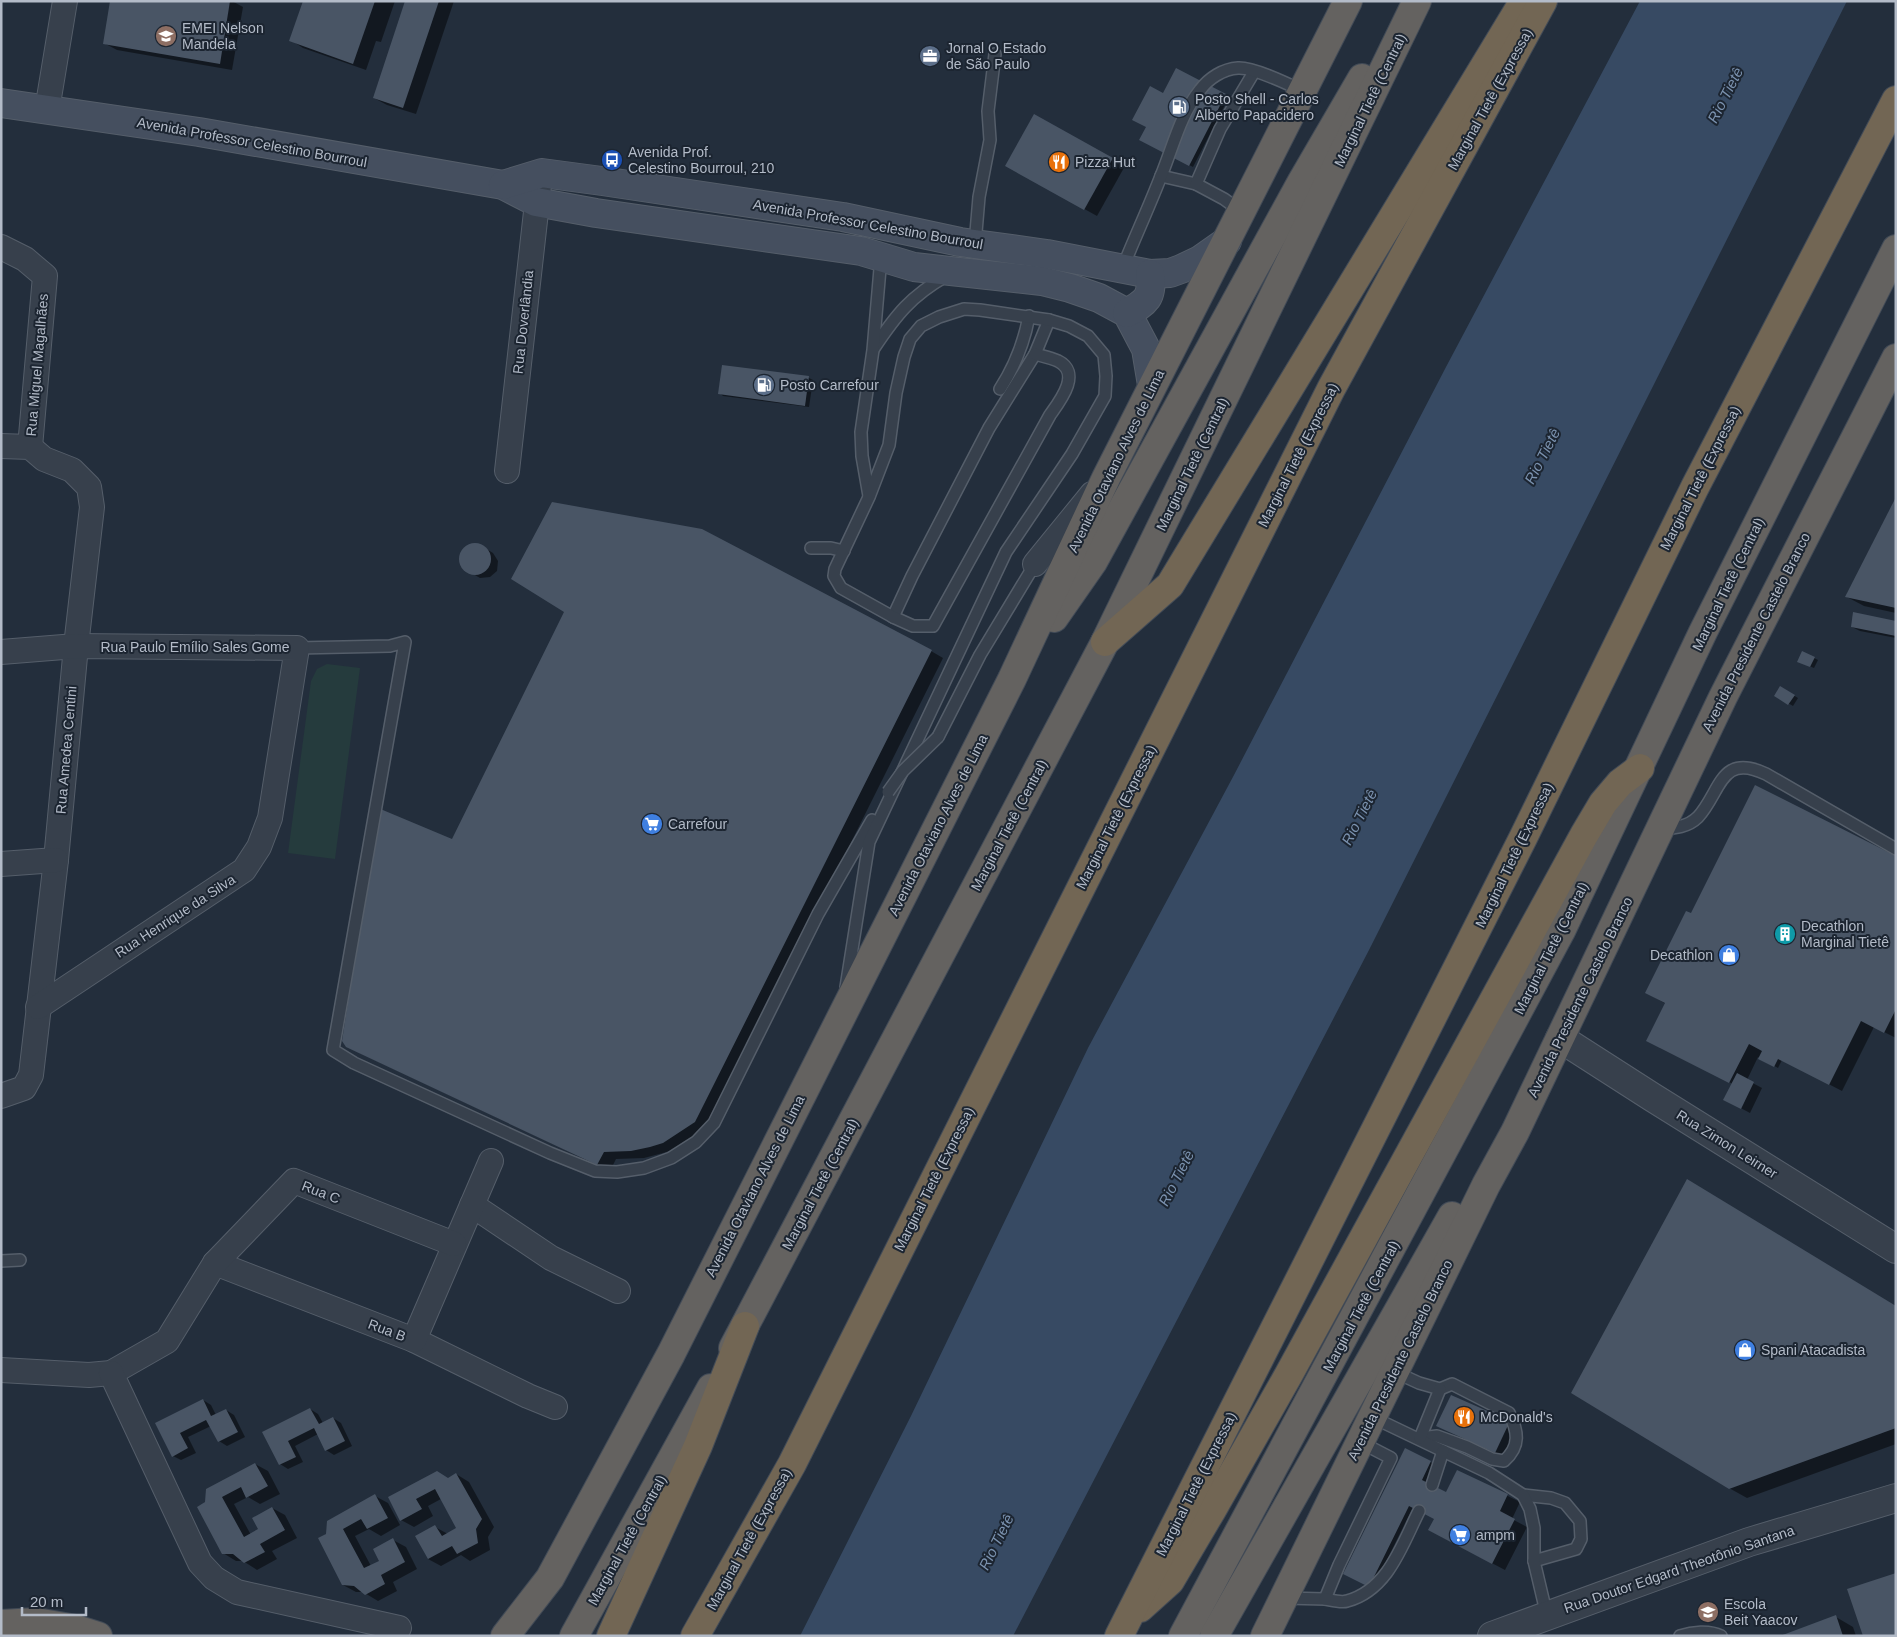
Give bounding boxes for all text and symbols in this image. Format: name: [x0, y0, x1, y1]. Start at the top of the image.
place label: EMEI Nelson Mandela: [182, 20, 264, 52]
school or university icon: EMEI Nelson Mandela: [154, 24, 178, 48]
street label: Marginal Tietê (Expressa): [1444, 25, 1536, 173]
street label: Marginal Tietê (Central): [1331, 31, 1409, 169]
place label: Jornal O Estado de São Paulo: [946, 40, 1047, 72]
office icon: Jornal O Estado de São Paulo: [918, 44, 942, 68]
water label: Rio Tietê: [1704, 64, 1746, 126]
place label: Posto Shell - Carlos Alberto Papacidero: [1195, 91, 1319, 123]
fuel station icon: Posto Shell - Carlos Alberto Papacidero: [1167, 95, 1191, 119]
street label: Avenida Professor Celestino Bourroul: [136, 114, 368, 170]
place label: Avenida Prof. Celestino Bourroul, 210: [628, 144, 775, 176]
bus stop icon: Avenida Prof. Celestino Bourroul, 210: [600, 148, 624, 172]
restaurant icon: Pizza Hut: [1047, 150, 1071, 174]
place label: Pizza Hut: [1075, 154, 1135, 170]
street label: Avenida Professor Celestino Bourroul: [752, 196, 984, 252]
street label: Rua Doverlândia: [510, 269, 536, 375]
street label: Rua Miguel Magalhães: [23, 293, 51, 437]
street label: Avenida Otaviano Alves de Lima: [1065, 367, 1167, 555]
fuel station icon: Posto Carrefour: [752, 373, 776, 397]
place label: Posto Carrefour: [780, 377, 879, 393]
street label: Marginal Tietê (Expressa): [1255, 380, 1341, 530]
street label: Marginal Tietê (Central): [1153, 395, 1231, 533]
street label: Marginal Tietê (Expressa): [1657, 403, 1743, 553]
water label: Rio Tietê: [1521, 425, 1563, 487]
street label: Marginal Tietê (Central): [1689, 515, 1767, 653]
street label: Avenida Presidente Castelo Branco: [1699, 530, 1813, 734]
street label: Rua Paulo Emílio Sales Gome: [100, 639, 290, 655]
street label: Rua Amedea Centini: [52, 685, 80, 815]
street label: Avenida Otaviano Alves de Lima: [885, 731, 991, 918]
street label: Marginal Tietê (Expressa): [1073, 742, 1159, 892]
street label: Marginal Tietê (Central): [968, 757, 1050, 893]
street label: Marginal Tietê (Expressa): [1472, 780, 1556, 930]
water label: Rio Tietê: [1338, 786, 1380, 848]
supermarket icon: Carrefour: [640, 812, 664, 836]
place label: Carrefour: [668, 816, 727, 832]
street label: Rua Henrique da Silva: [112, 871, 238, 961]
street label: Marginal Tietê (Central): [1511, 879, 1591, 1017]
street label: Avenida Presidente Castelo Branco: [1524, 894, 1636, 1100]
place label: Decathlon Marginal Tietê: [1801, 918, 1889, 950]
building icon: Decathlon Marginal Tietê: [1773, 922, 1797, 946]
shop icon: Decathlon: [1717, 943, 1741, 967]
place label: Decathlon: [1650, 947, 1713, 963]
street label: Avenida Otaviano Alves de Lima: [702, 1092, 808, 1279]
street label: Marginal Tietê (Expressa): [891, 1104, 977, 1254]
street label: Rua Zimon Leirner: [1674, 1106, 1781, 1182]
street label: Marginal Tietê (Central): [779, 1116, 861, 1252]
water label: Rio Tietê: [1155, 1147, 1197, 1209]
street label: Rua C: [300, 1177, 342, 1207]
street label: Marginal Tietê (Central): [1320, 1238, 1402, 1374]
street label: Avenida Presidente Castelo Branco: [1344, 1257, 1456, 1463]
street label: Rua B: [366, 1316, 408, 1344]
shop icon: Spani Atacadista: [1733, 1338, 1757, 1362]
place label: Spani Atacadista: [1761, 1342, 1866, 1358]
restaurant icon: McDonald's: [1452, 1405, 1476, 1429]
street label: Marginal Tietê (Expressa): [1153, 1409, 1239, 1559]
place label: McDonald's: [1480, 1409, 1553, 1425]
street label: Marginal Tietê (Expressa): [703, 1465, 795, 1613]
street label: Marginal Tietê (Central): [585, 1472, 669, 1608]
water label: Rio Tietê: [975, 1511, 1017, 1573]
street label: Rua Doutor Edgard Theotônio Santana: [1562, 1522, 1796, 1616]
supermarket icon: ampm: [1448, 1523, 1472, 1547]
place label: ampm: [1476, 1527, 1515, 1543]
scale bar: [22, 1584, 86, 1616]
text: 20 m: [30, 1593, 63, 1610]
place label: Escola Beit Yaacov: [1724, 1596, 1797, 1628]
school or university icon: Escola Beit Yaacov: [1696, 1600, 1720, 1624]

